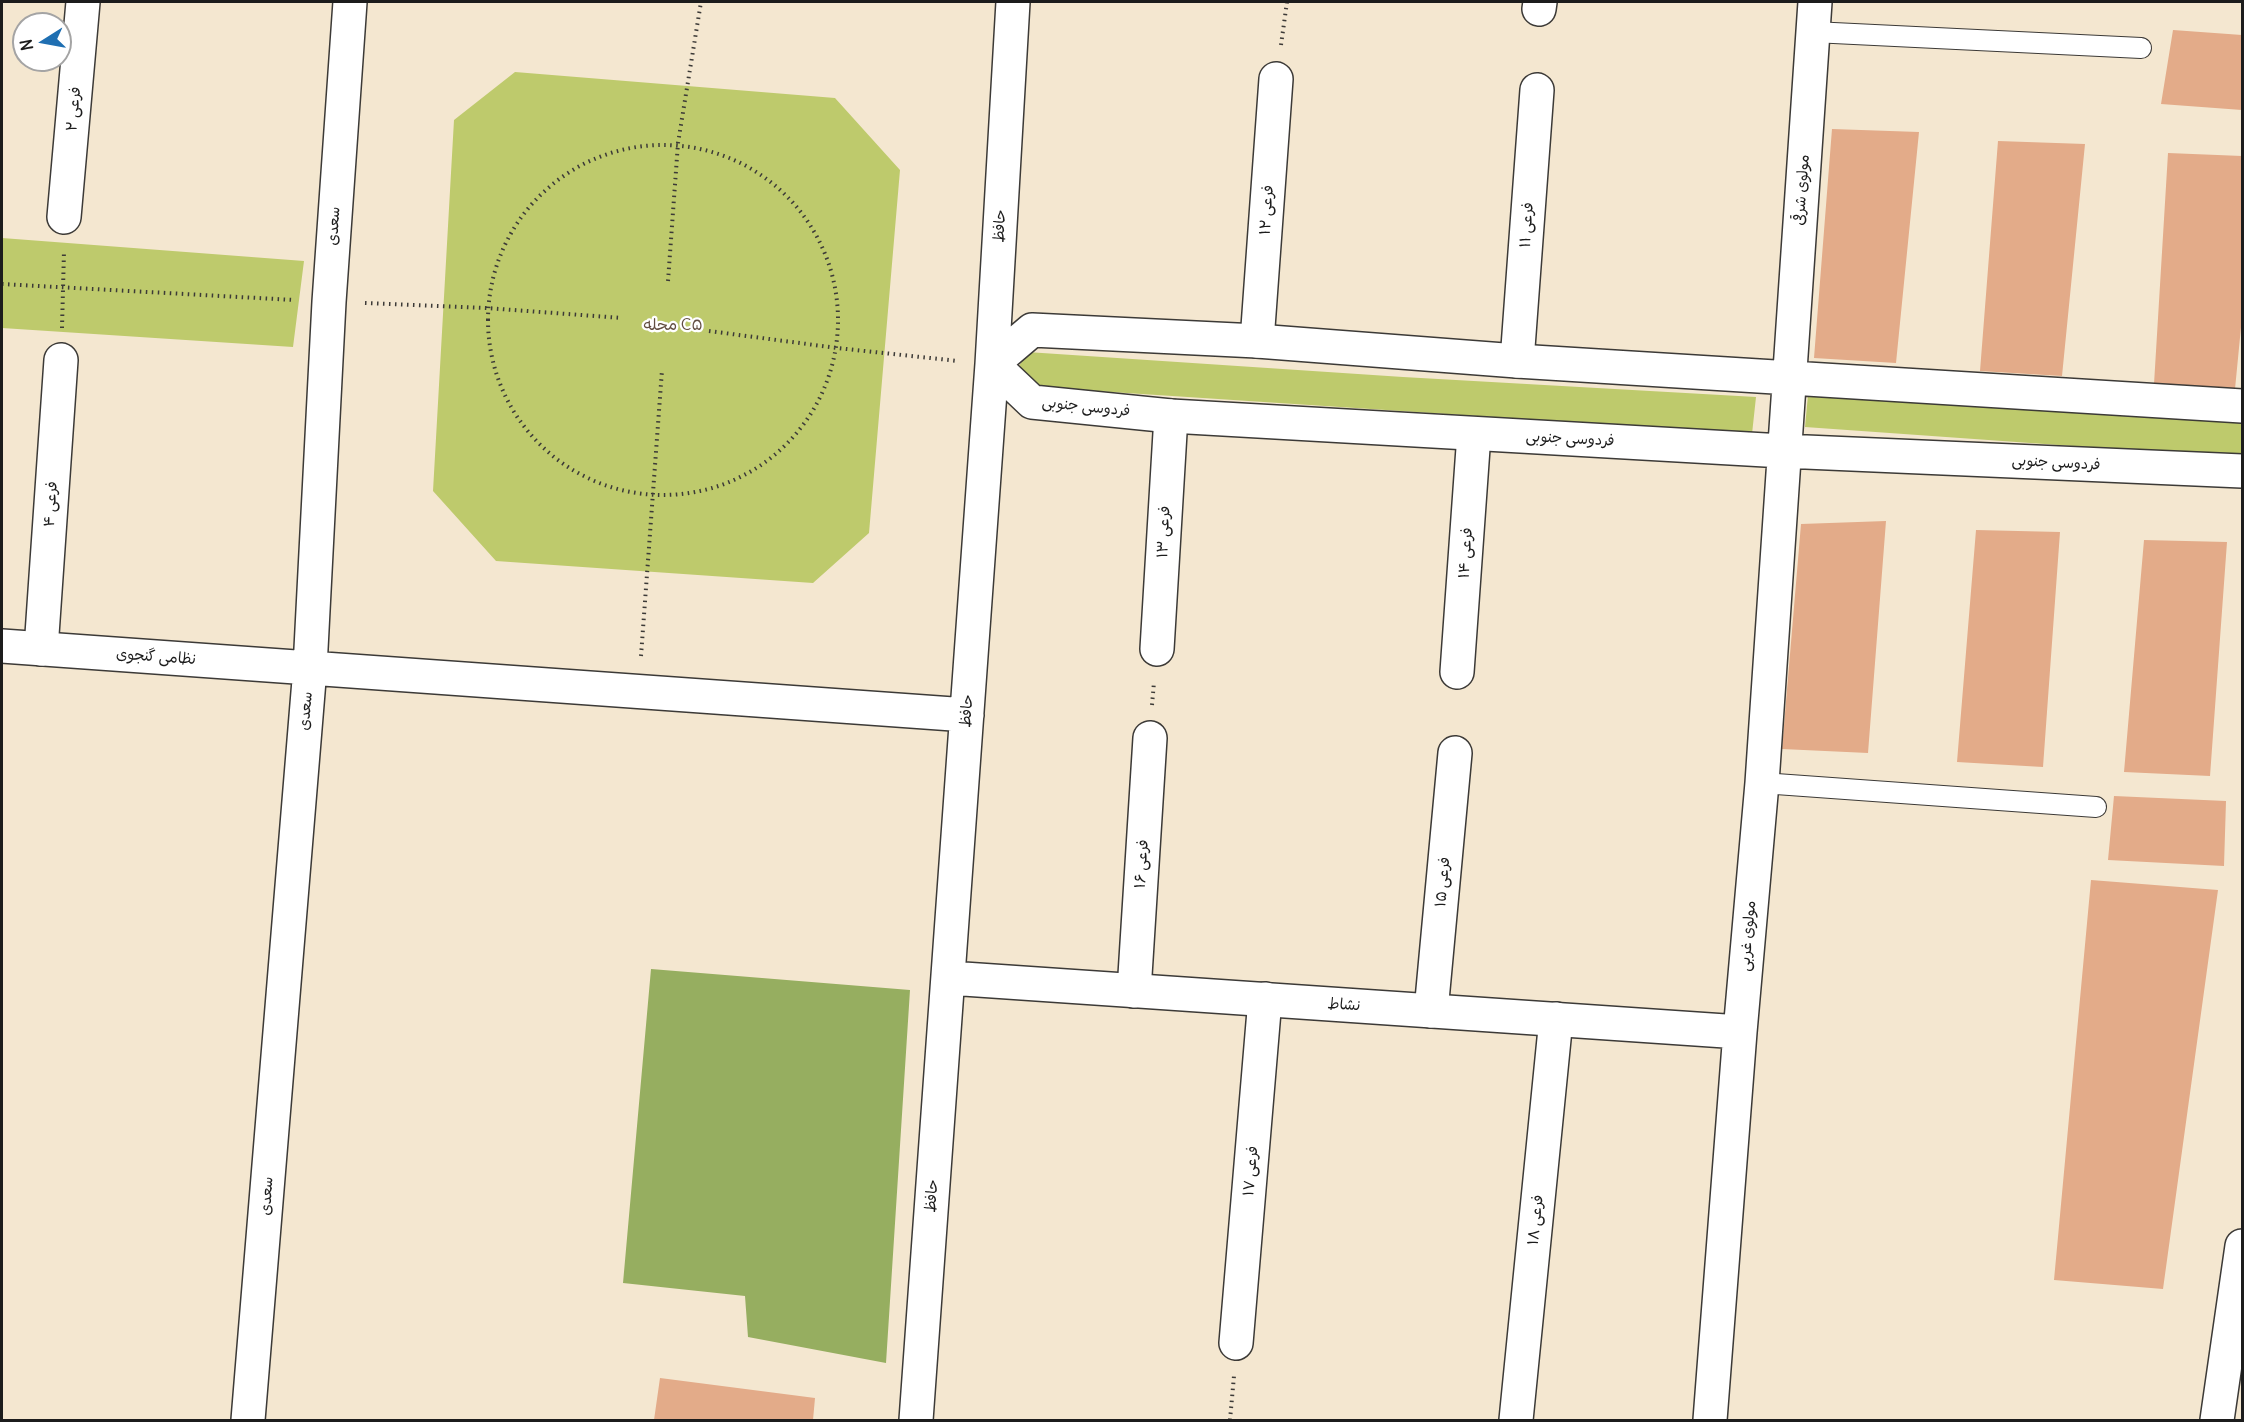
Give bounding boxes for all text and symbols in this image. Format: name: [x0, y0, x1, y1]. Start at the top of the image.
north arrow: [12, 12, 72, 72]
text: N: [15, 38, 37, 52]
street label: فرعی ۲: [63, 86, 85, 132]
street label: مولوی شرقی: [1791, 154, 1813, 226]
street label: فرعی ۱۲: [1256, 184, 1278, 236]
street label: فرعی ۱۱: [1516, 202, 1538, 248]
street label: سعدی: [324, 206, 344, 246]
street label: حافظ: [990, 209, 1010, 243]
district label: محله C۵: [644, 315, 702, 335]
street label: فردوسی جنوبی: [1041, 393, 1131, 421]
street label: فردوسی جنوبی: [1525, 428, 1615, 450]
street label: فردوسی جنوبی: [2011, 452, 2101, 474]
street label: فرعی ۴: [40, 481, 62, 527]
street label: فرعی ۱۳: [1154, 505, 1174, 559]
street label: فرعی ۱۴: [1455, 527, 1477, 579]
street label: نظامی گنجوی: [115, 645, 197, 669]
street label: سعدی: [295, 691, 317, 731]
street label: حافظ: [957, 694, 977, 728]
street label: فرعی ۱۶: [1131, 839, 1153, 889]
street label: فرعی ۱۵: [1432, 856, 1454, 908]
street label: مولوی غربی: [1736, 900, 1760, 972]
street label: نشاط: [1327, 995, 1361, 1015]
street label: فرعی ۱۷: [1240, 1145, 1262, 1197]
street label: سعدی: [257, 1176, 277, 1216]
street label: حافظ: [922, 1179, 942, 1213]
street label: فرعی ۱۸: [1524, 1194, 1548, 1246]

